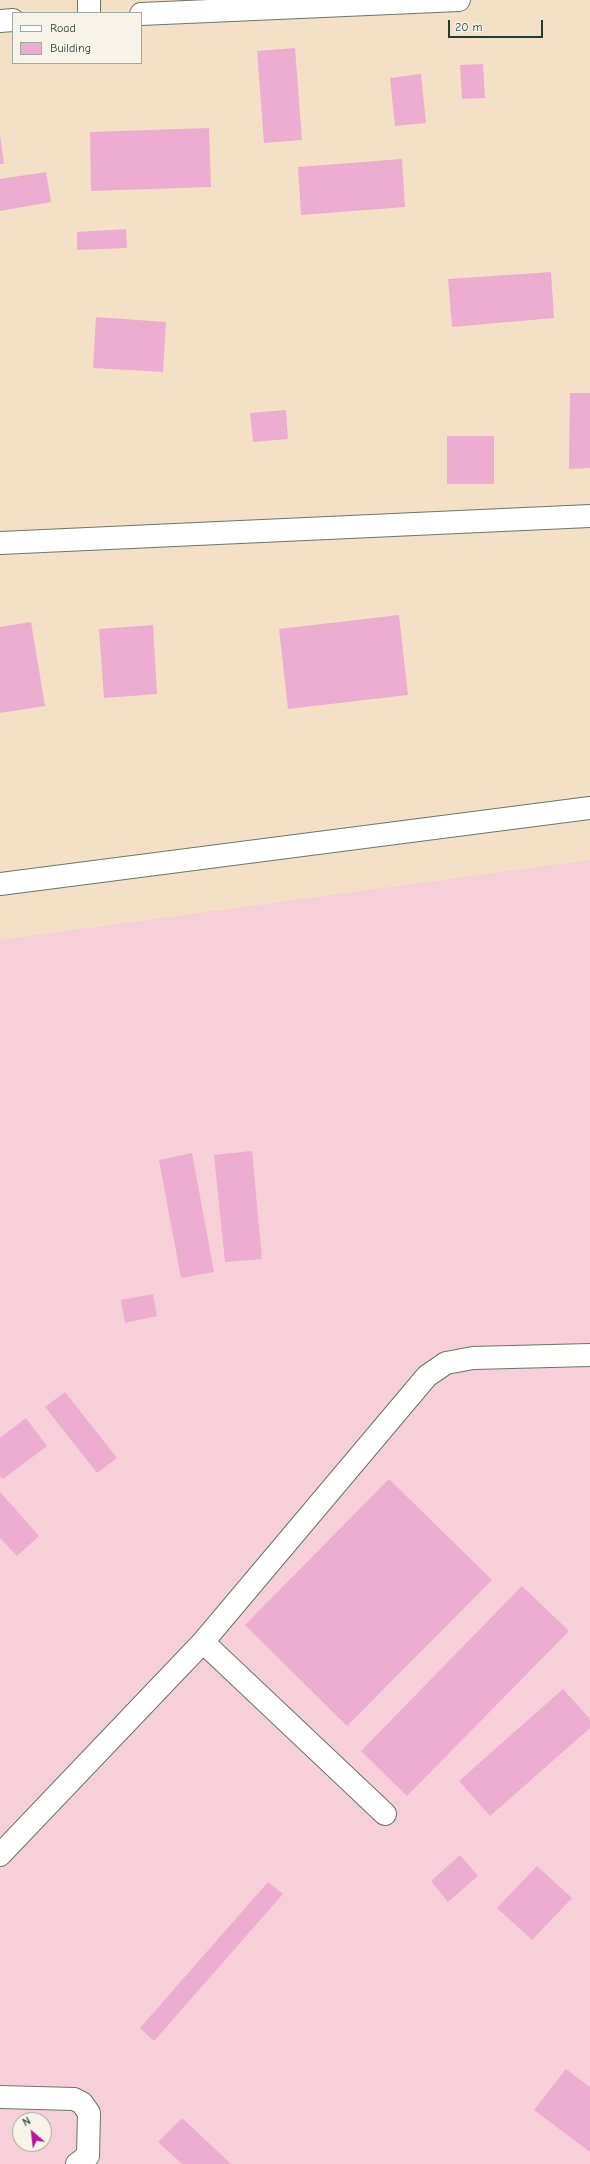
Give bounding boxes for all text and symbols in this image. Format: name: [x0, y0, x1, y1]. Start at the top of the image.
legend: [12, 12, 142, 64]
scale bar: [450, 12, 545, 38]
text: 20 m: [455, 20, 483, 34]
text: Road: [50, 21, 76, 35]
text: Building: [50, 41, 91, 55]
north arrow: [12, 2112, 52, 2152]
text: N: [20, 2114, 33, 2129]

